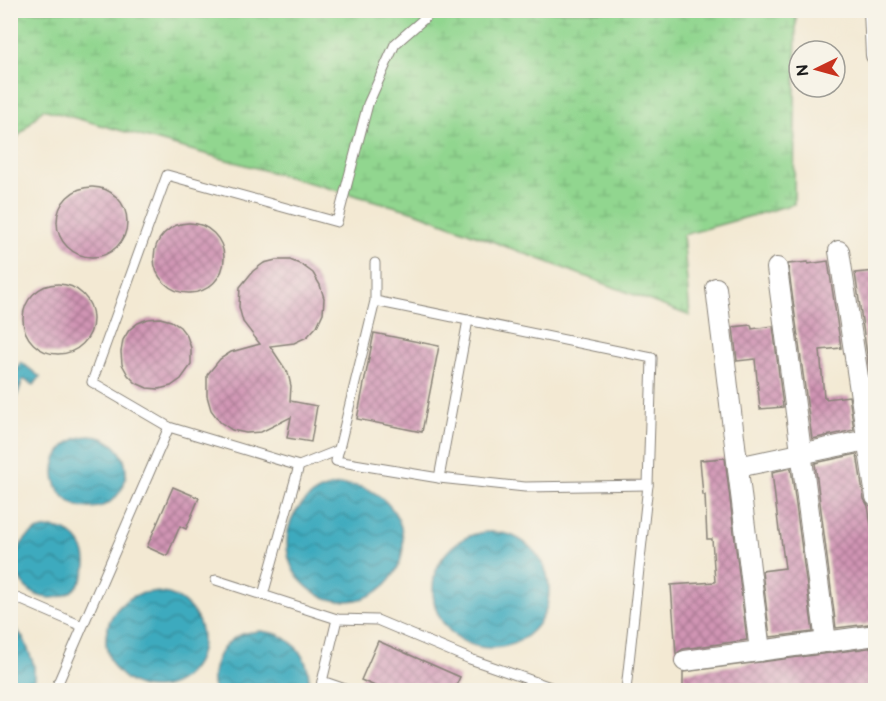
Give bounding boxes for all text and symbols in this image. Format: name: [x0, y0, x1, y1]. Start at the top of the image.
north arrow: [787, 39, 847, 99]
text: N: [794, 63, 814, 77]

